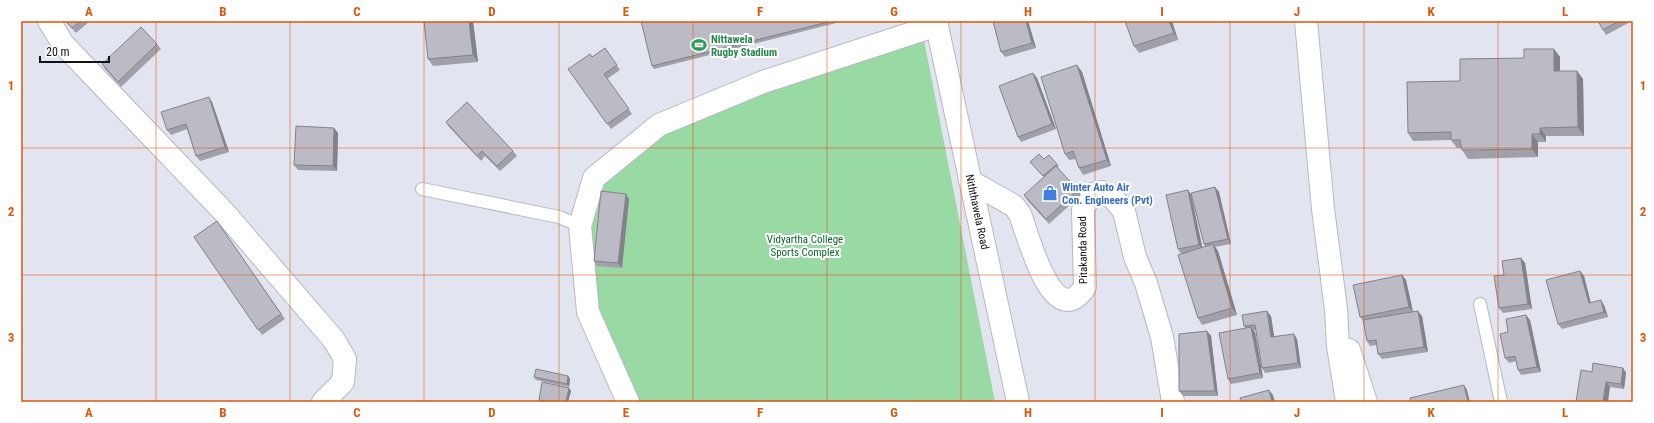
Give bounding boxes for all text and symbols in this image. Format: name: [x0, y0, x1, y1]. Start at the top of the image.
text: A: [85, 4, 93, 19]
text: B: [219, 4, 227, 19]
text: C: [353, 4, 361, 19]
text: D: [488, 4, 496, 19]
text: E: [623, 4, 630, 19]
text: F: [757, 4, 763, 19]
text: G: [890, 4, 898, 19]
text: H: [1024, 4, 1032, 19]
text: I: [1160, 4, 1164, 19]
text: J: [1294, 4, 1300, 19]
text: K: [1427, 4, 1435, 19]
text: L: [1562, 4, 1568, 19]
place label: Nittawela Rugby Stadium: [711, 33, 777, 59]
sports icon: Nittawela Rugby Stadium: [690, 36, 708, 54]
scale bar: [40, 38, 109, 64]
text: 20 m: [46, 45, 70, 59]
text: 1: [8, 78, 14, 93]
text: 1: [1640, 78, 1646, 93]
street label: Niththawela Road: [963, 173, 991, 251]
place label: Winter Auto Air Con. Engineers (Pvt): [1062, 181, 1153, 207]
shop icon: Winter Auto Air Con. Engineers (Pvt): [1041, 184, 1059, 202]
text: 2: [8, 204, 15, 219]
text: 2: [1640, 204, 1647, 219]
street label: Pitakanda Road: [1076, 216, 1090, 284]
park label: Vidyartha College Sports Complex: [767, 233, 843, 259]
text: 3: [8, 330, 14, 345]
text: 3: [1640, 330, 1646, 345]
text: A: [85, 405, 93, 420]
text: B: [219, 405, 227, 420]
text: C: [353, 405, 361, 420]
text: D: [488, 405, 496, 420]
text: E: [623, 405, 630, 420]
text: F: [757, 405, 763, 420]
text: G: [890, 405, 898, 420]
text: H: [1024, 405, 1032, 420]
text: I: [1160, 405, 1164, 420]
text: J: [1294, 405, 1300, 420]
text: K: [1427, 405, 1435, 420]
text: L: [1562, 405, 1568, 420]

